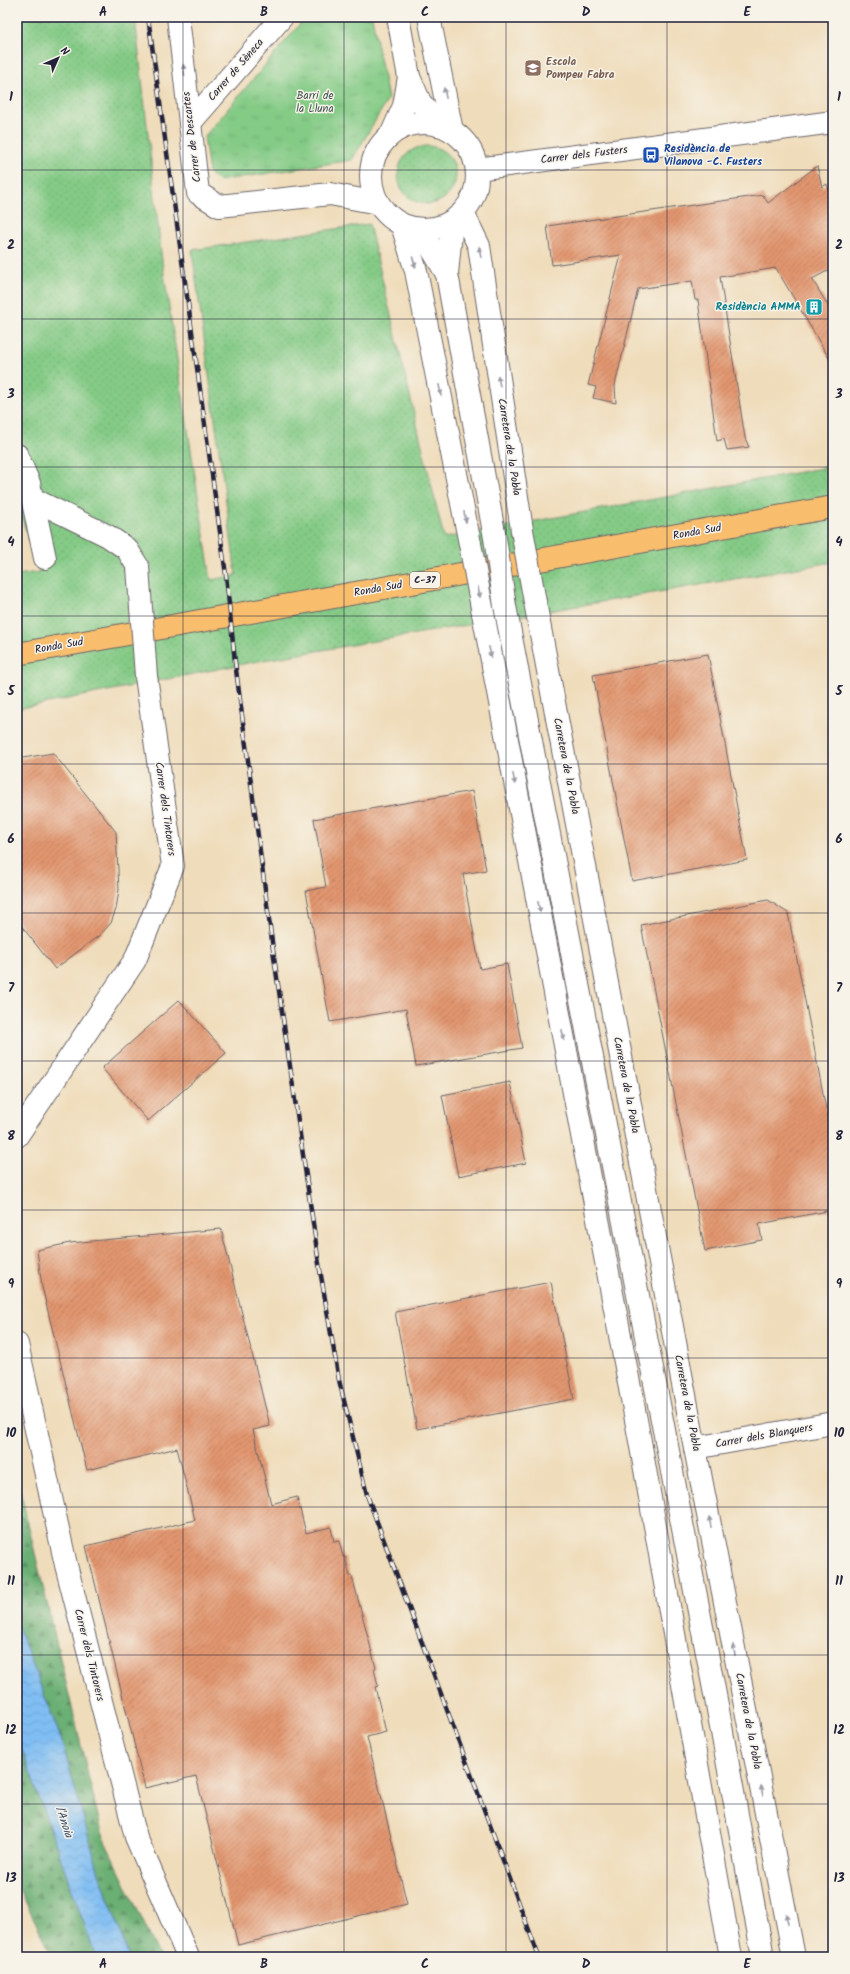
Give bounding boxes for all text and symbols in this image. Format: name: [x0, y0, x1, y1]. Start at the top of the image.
text: A: [99, 2, 107, 23]
text: B: [260, 2, 268, 23]
text: C: [421, 2, 429, 23]
text: D: [582, 2, 591, 23]
text: E: [743, 2, 751, 23]
street label: Carrer de Sèneca: [203, 35, 269, 105]
north arrow: [38, 38, 78, 78]
text: N: [56, 43, 73, 60]
place label: Escola Pompeu Fabra: [546, 53, 615, 84]
school or university icon: Escola Pompeu Fabra: [523, 58, 543, 78]
one-way arrow: [181, 64, 187, 76]
text: 1: [9, 87, 13, 108]
park label: Barri de la Lluna: [296, 87, 334, 118]
one-way arrow: [441, 87, 447, 99]
text: 1: [837, 87, 841, 108]
street label: Carrer de Descartes: [177, 90, 206, 183]
place label: Residència de Vilanova -C. Fusters: [664, 140, 763, 171]
street label: Carrer dels Fusters: [539, 141, 629, 169]
bus stop icon: Residència de Vilanova -C. Fusters: [641, 145, 661, 165]
text: 2: [7, 235, 15, 256]
text: 2: [835, 235, 843, 256]
one-way arrow: [477, 246, 483, 259]
one-way arrow: [411, 257, 417, 269]
building icon: Residència AMMA: [804, 297, 824, 317]
place label: Residència AMMA: [715, 298, 801, 316]
one-way arrow: [496, 375, 502, 387]
text: 3: [6, 384, 15, 405]
one-way arrow: [437, 384, 443, 396]
text: 3: [834, 384, 843, 405]
street label: Carretera de la Pobla: [492, 397, 526, 497]
one-way arrow: [462, 511, 468, 523]
street label: Ronda Sud: [671, 519, 723, 545]
text: 4: [7, 532, 15, 553]
text: 4: [835, 532, 843, 553]
road number: C-37: [410, 572, 440, 588]
street label: Ronda Sud: [352, 576, 404, 602]
one-way arrow: [476, 586, 482, 599]
street label: Ronda Sud: [33, 633, 85, 659]
one-way arrow: [488, 646, 494, 658]
text: 5: [7, 681, 16, 702]
text: 5: [835, 681, 844, 702]
street label: Carretera de la Pobla: [548, 716, 584, 816]
street label: Carrer dels Tintorers: [149, 761, 181, 857]
one-way arrow: [512, 773, 518, 786]
text: 6: [7, 829, 15, 850]
text: 6: [835, 829, 843, 850]
one-way arrow: [536, 901, 542, 913]
text: 7: [8, 978, 15, 999]
text: 7: [836, 978, 843, 999]
one-way arrow: [560, 1029, 566, 1041]
street label: Carretera de la Pobla: [608, 1035, 644, 1135]
text: 8: [7, 1126, 15, 1147]
text: 8: [835, 1126, 843, 1147]
text: 9: [8, 1274, 15, 1295]
text: 9: [836, 1274, 843, 1295]
street label: Carretera de la Pobla: [669, 1353, 705, 1453]
street label: Carrer dels Blanquers: [714, 1419, 814, 1453]
text: 10: [6, 1423, 17, 1444]
text: 10: [834, 1423, 845, 1444]
one-way arrow: [706, 1516, 712, 1528]
text: 11: [7, 1571, 15, 1592]
text: 11: [835, 1571, 843, 1592]
street label: Carrer dels Tintorers: [69, 1607, 109, 1703]
one-way arrow: [731, 1644, 737, 1656]
street label: Carretera de la Pobla: [730, 1671, 766, 1771]
text: 12: [5, 1720, 17, 1741]
text: 12: [833, 1720, 845, 1741]
one-way arrow: [758, 1785, 764, 1797]
water label: l'Anoia: [50, 1804, 79, 1842]
text: 13: [5, 1868, 17, 1889]
text: 13: [833, 1868, 845, 1889]
one-way arrow: [783, 1913, 789, 1925]
text: A: [99, 1954, 107, 1974]
text: B: [260, 1954, 268, 1974]
text: C: [421, 1954, 429, 1974]
text: D: [582, 1954, 591, 1974]
text: E: [743, 1954, 751, 1974]

